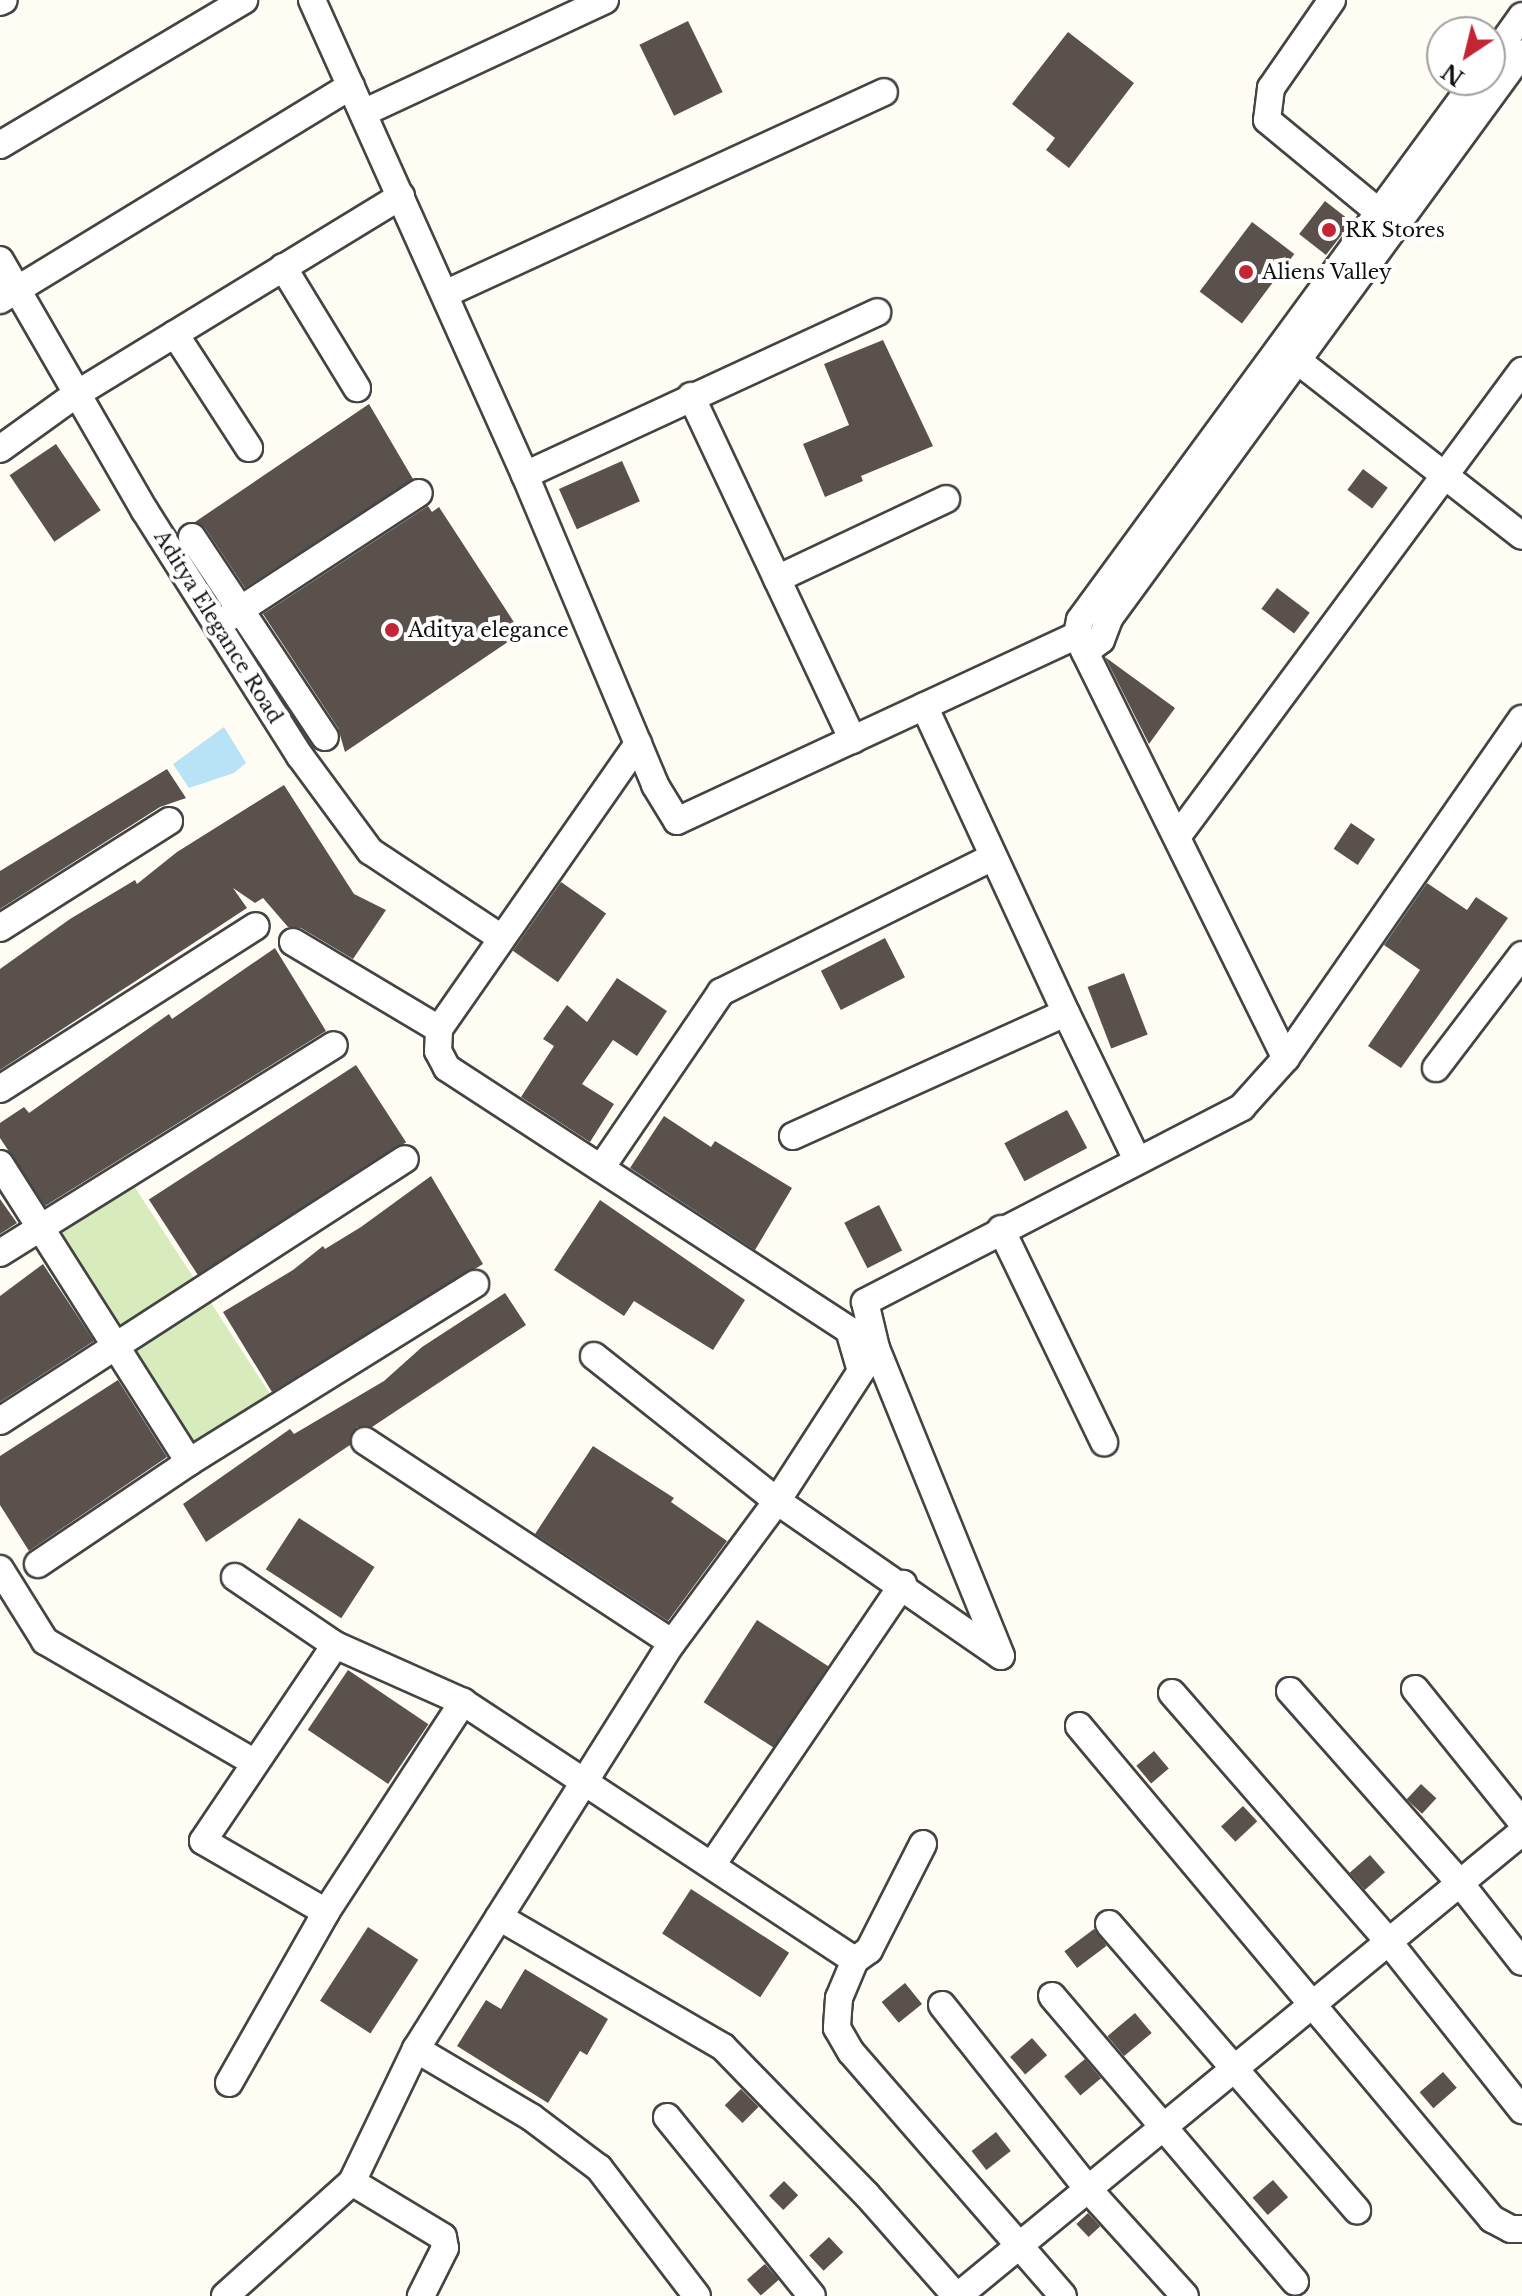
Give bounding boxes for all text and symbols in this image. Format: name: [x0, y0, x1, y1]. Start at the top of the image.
north arrow: [1426, 16, 1506, 96]
text: N: [1437, 57, 1469, 91]
place label: RK Stores: [1345, 218, 1445, 242]
marker: RK Stores: [1320, 221, 1338, 239]
place label: Aliens Valley: [1262, 260, 1393, 284]
marker: Aliens Valley: [1237, 263, 1255, 281]
street label: Aditya Elegance Road: [149, 526, 287, 728]
place label: Aditya elegance: [408, 618, 569, 642]
marker: Aditya elegance: [383, 621, 401, 639]

